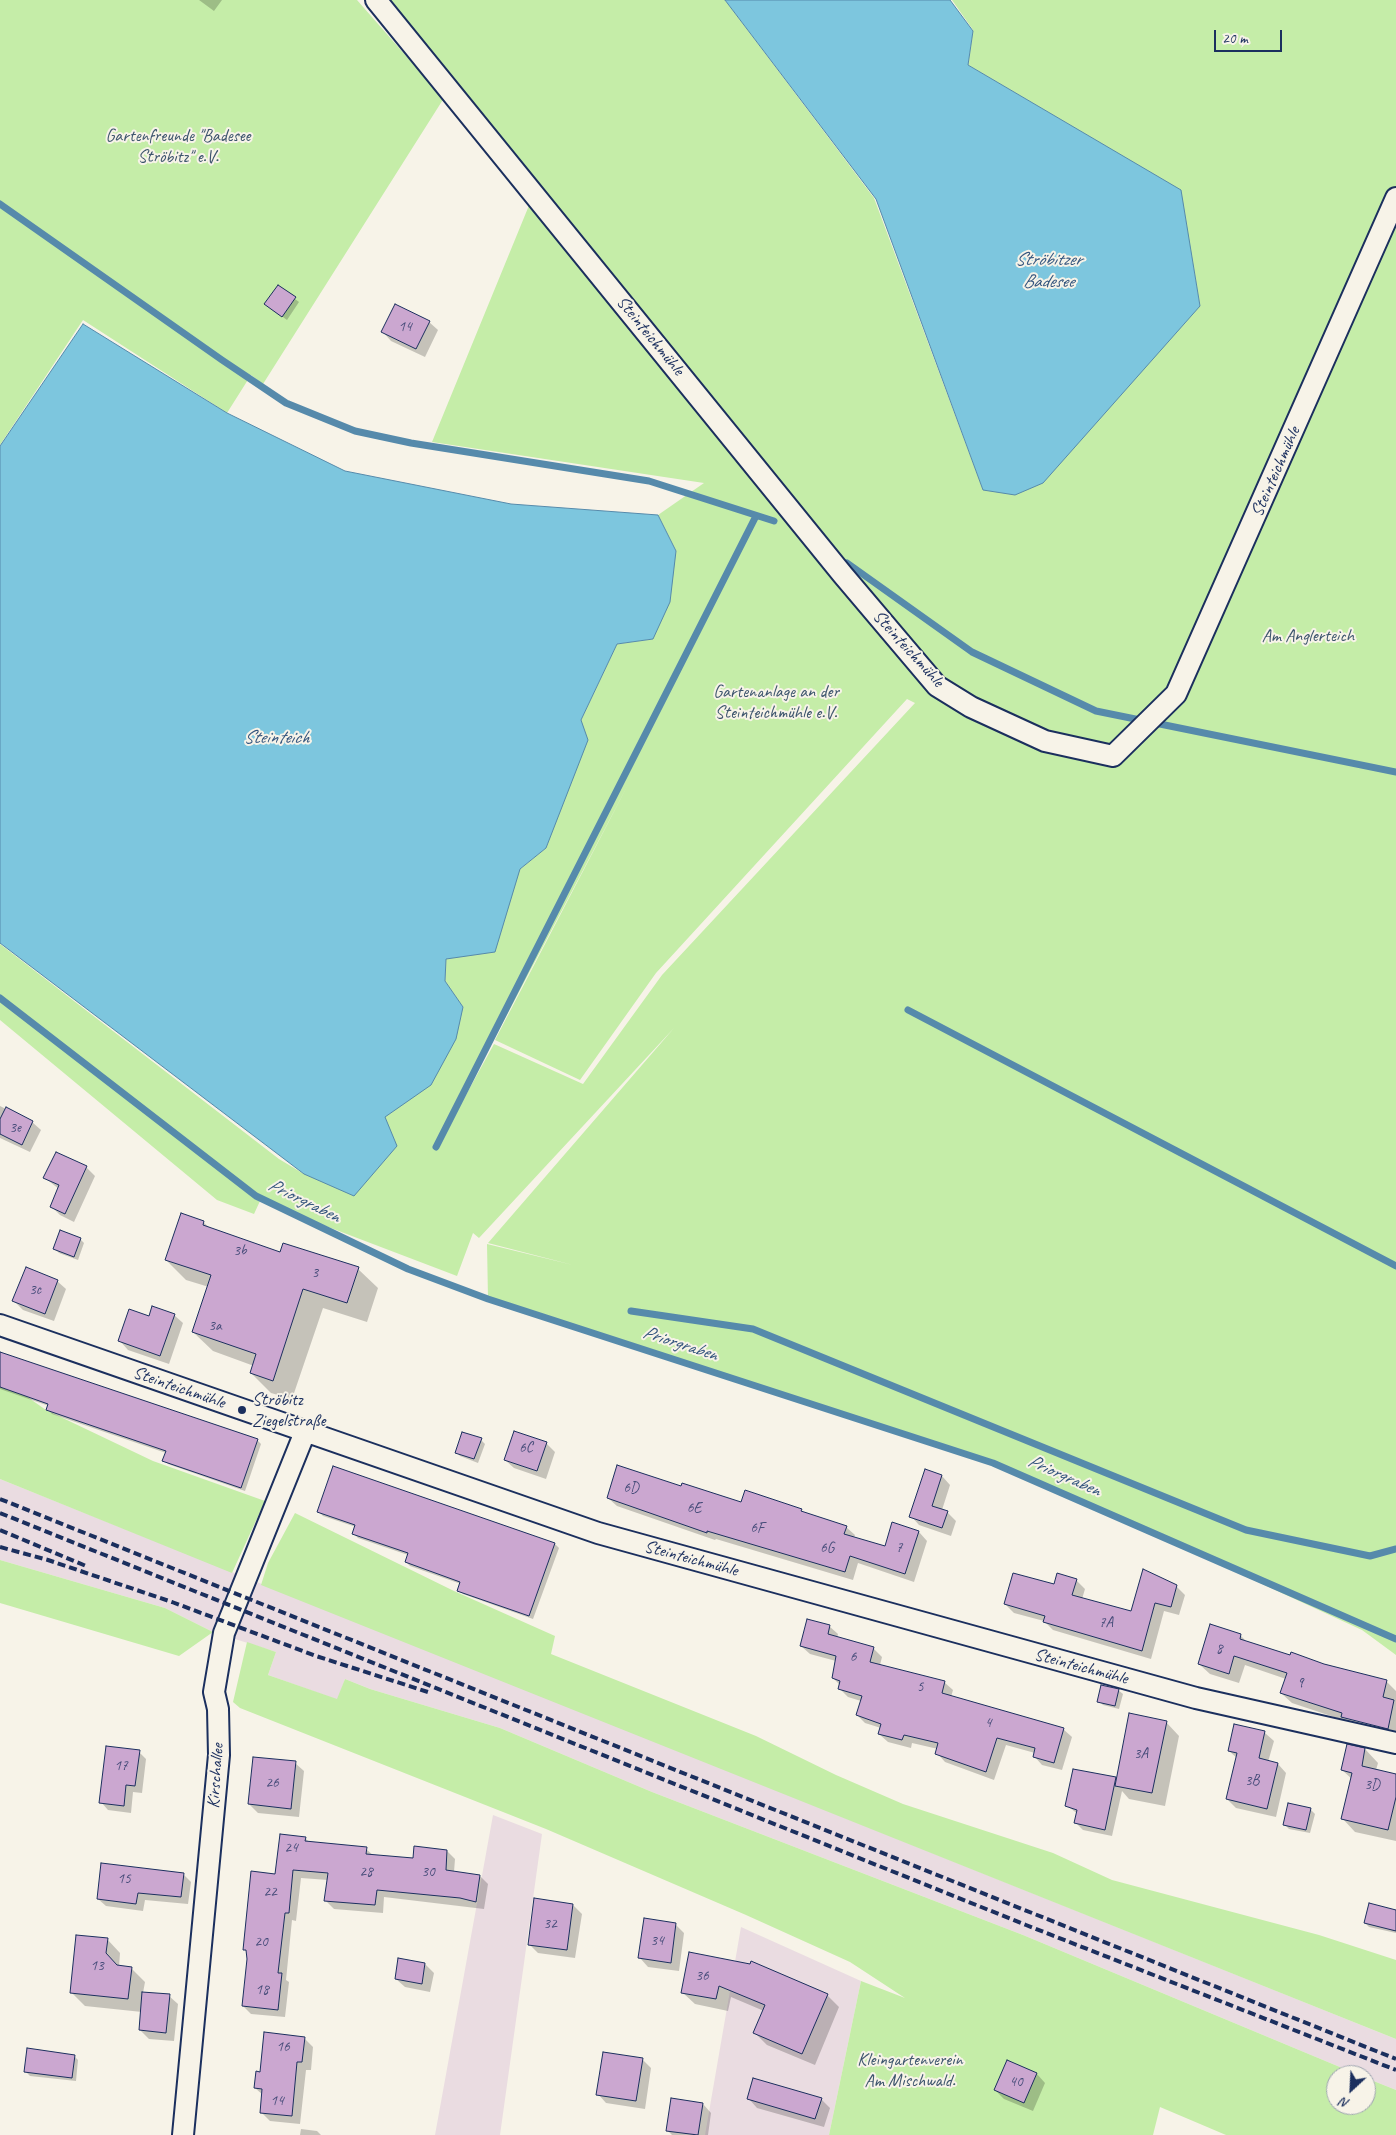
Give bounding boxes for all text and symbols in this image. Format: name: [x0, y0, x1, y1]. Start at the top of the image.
scale bar: [1216, 20, 1284, 52]
text: 20 m: [1222, 29, 1248, 48]
park label: Gartenfreunde "Badesee Ströbitz" e.V.: [106, 125, 250, 168]
water label: Ströbitzer Badesee: [1015, 249, 1081, 293]
street label: Steinteichmühle: [611, 292, 689, 380]
house number: 14: [398, 318, 412, 336]
street label: Steinteichmühle: [1247, 424, 1305, 520]
street label: Steinteichmühle: [868, 606, 948, 692]
park label: Am Anglerteich: [1262, 625, 1354, 647]
park label: Gartenanlage an der Steinteichmühle e.V.: [713, 681, 839, 724]
water label: Steinteich: [243, 727, 309, 749]
house number: 3e: [9, 1119, 21, 1137]
water label: Priorgraben: [264, 1174, 344, 1228]
house number: 3b: [233, 1242, 247, 1260]
house number: 3: [312, 1264, 318, 1282]
house number: 3c: [29, 1281, 41, 1299]
house number: 3a: [208, 1317, 222, 1335]
water label: Priorgraben: [640, 1321, 720, 1367]
street label: Steinteichmühle: [130, 1362, 228, 1414]
place label: Ströbitz Ziegelstraße: [252, 1389, 325, 1432]
marker: Ströbitz Ziegelstraße: [236, 1404, 248, 1416]
house number: 6C: [519, 1439, 533, 1457]
water label: Priorgraben: [1024, 1450, 1104, 1502]
house number: 6D: [623, 1479, 639, 1497]
house number: 6E: [687, 1499, 701, 1517]
house number: 6F: [750, 1519, 764, 1537]
street label: Steinteichmühle: [642, 1536, 740, 1582]
house number: 6G: [820, 1539, 834, 1557]
house number: 7: [896, 1539, 902, 1557]
house number: 7A: [1099, 1614, 1113, 1632]
house number: 8: [1216, 1640, 1222, 1658]
street label: Steinteichmühle: [1032, 1644, 1130, 1690]
house number: 6: [850, 1648, 856, 1666]
house number: 9: [1297, 1674, 1303, 1692]
house number: 5: [917, 1678, 923, 1696]
house number: 4: [985, 1714, 991, 1732]
street label: Kirschallee: [203, 1743, 229, 1809]
house number: 3A: [1134, 1745, 1148, 1763]
house number: 17: [114, 1757, 128, 1775]
house number: 3B: [1245, 1772, 1259, 1790]
house number: 26: [265, 1774, 279, 1792]
house number: 3D: [1364, 1776, 1380, 1794]
house number: 24: [284, 1839, 298, 1857]
house number: 28: [359, 1863, 373, 1881]
house number: 30: [421, 1863, 435, 1881]
house number: 15: [117, 1870, 131, 1888]
house number: 22: [263, 1883, 277, 1901]
house number: 32: [543, 1915, 557, 1933]
house number: 34: [650, 1932, 664, 1950]
house number: 20: [254, 1933, 268, 1951]
house number: 13: [90, 1957, 104, 1975]
house number: 36: [695, 1967, 709, 1985]
house number: 18: [255, 1981, 269, 1999]
house number: 16: [276, 2038, 290, 2056]
park label: Kleingartenverein Am Mischwald.: [857, 2049, 963, 2092]
north arrow: [1326, 2065, 1376, 2115]
house number: 40: [1009, 2073, 1023, 2091]
house number: 14: [270, 2092, 284, 2110]
text: N: [1337, 2094, 1352, 2113]

